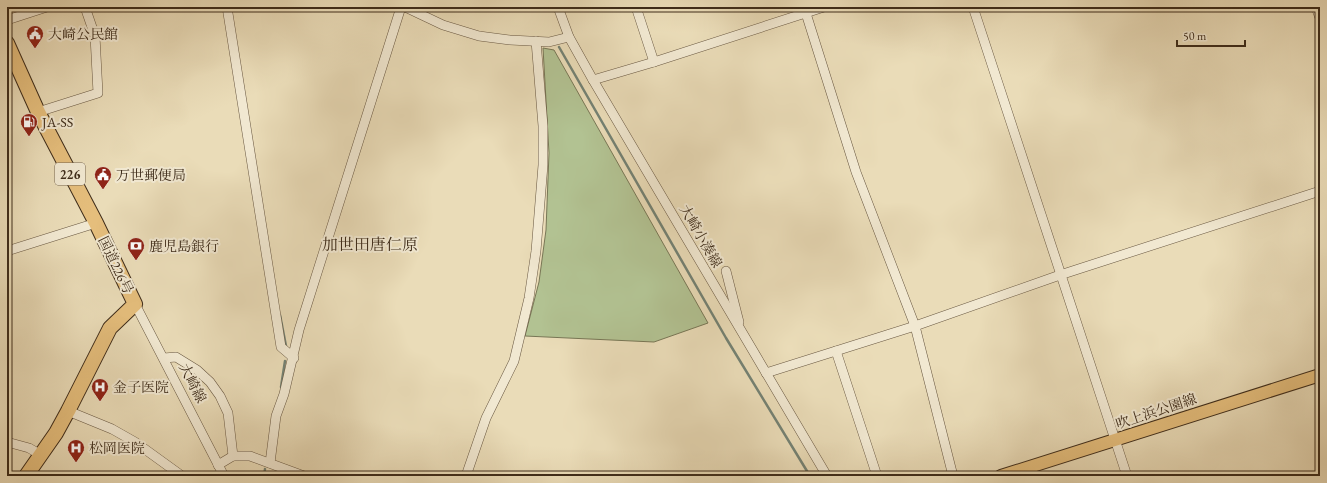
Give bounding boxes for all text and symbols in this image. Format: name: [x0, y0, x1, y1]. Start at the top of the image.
scale bar: [1177, 22, 1245, 48]
public building icon: 大崎公民館: [25, 24, 45, 49]
place label: 大崎公民館: [48, 25, 118, 43]
text: 50 m: [1183, 28, 1207, 44]
fuel station icon: JA-SS: [19, 112, 39, 137]
place label: JA-SS: [41, 113, 73, 131]
road number: 226: [55, 163, 85, 185]
public building icon: 万世郵便局: [93, 165, 113, 190]
place label: 万世郵便局: [116, 166, 186, 184]
street label: 大崎小湊線: [676, 201, 726, 271]
street label: 国道226号: [94, 233, 138, 297]
district label: 加世田唐仁原: [322, 234, 418, 255]
bank icon: 鹿児島銀行: [126, 236, 146, 261]
place label: 鹿児島銀行: [149, 237, 219, 255]
street label: 大崎線: [175, 360, 211, 406]
hospital icon: 金子医院: [90, 377, 110, 402]
place label: 金子医院: [113, 378, 169, 396]
street label: 吹上浜公園線: [1113, 389, 1199, 433]
hospital icon: 松岡医院: [66, 438, 86, 463]
place label: 松岡医院: [89, 439, 145, 457]

